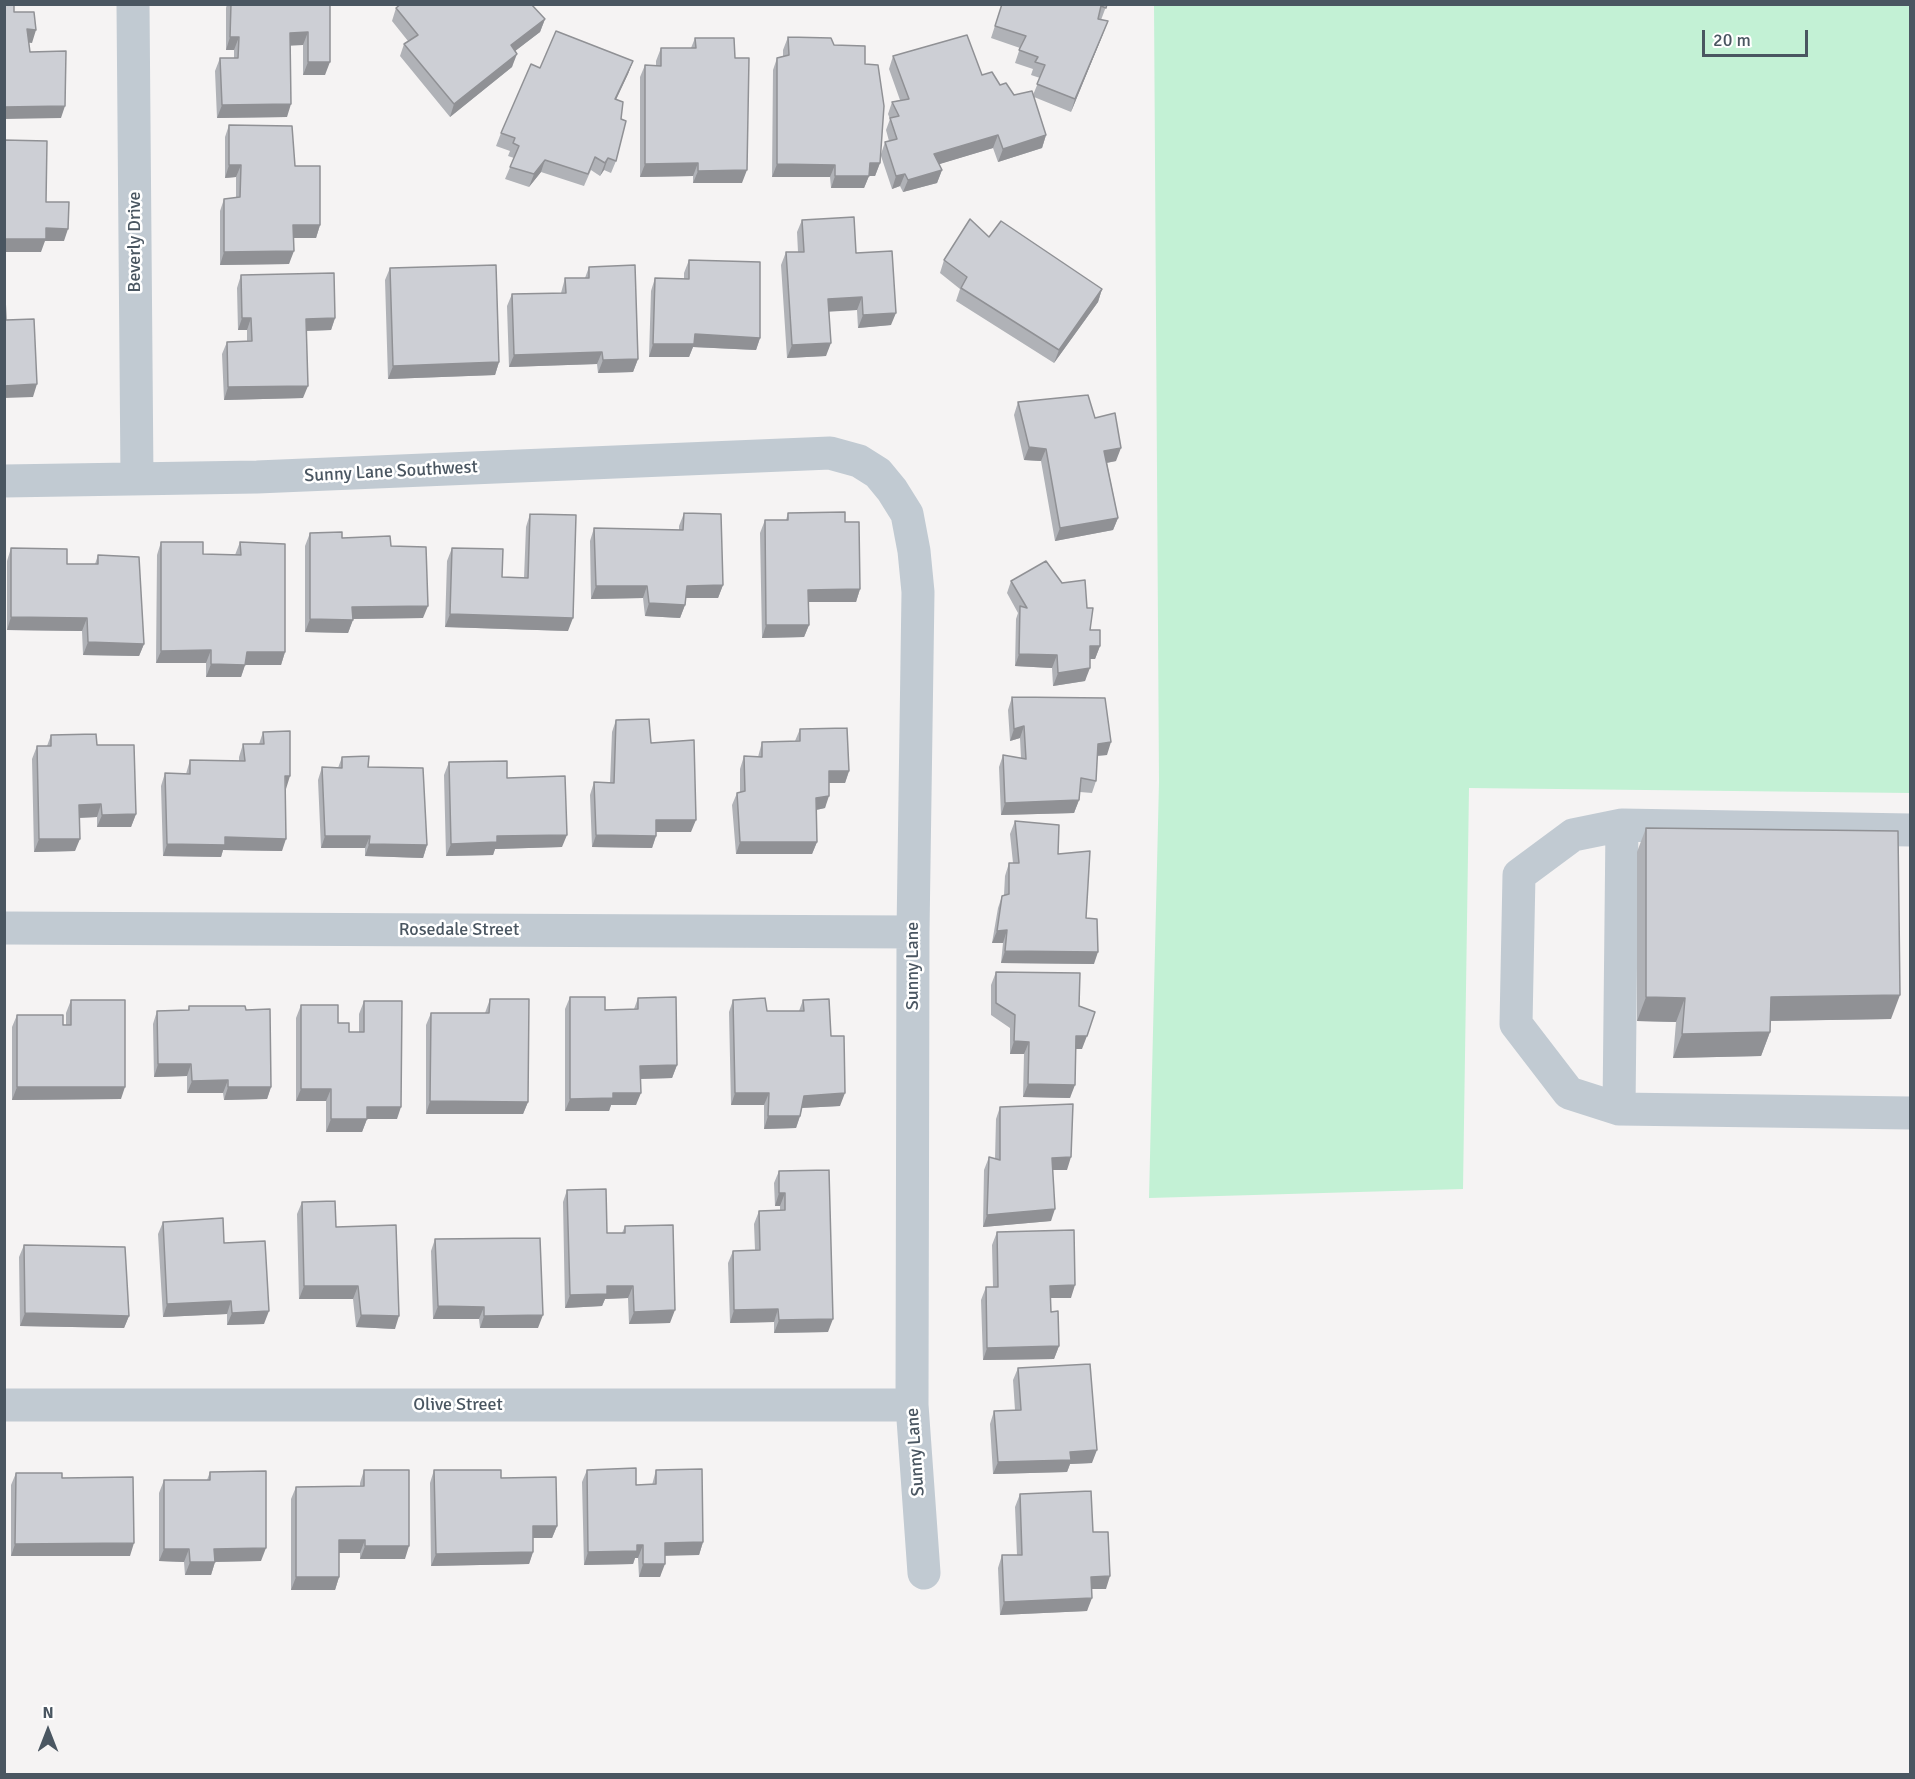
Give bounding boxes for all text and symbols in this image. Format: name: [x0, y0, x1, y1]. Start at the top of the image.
scale bar: [1705, 18, 1812, 56]
text: 20 m: [1713, 29, 1751, 51]
street label: Beverly Drive: [124, 192, 146, 292]
street label: Sunny Lane Southwest: [304, 457, 478, 487]
street label: Rosedale Street: [399, 919, 519, 941]
street label: Sunny Lane: [902, 922, 924, 1010]
street label: Olive Street: [413, 1394, 503, 1416]
street label: Sunny Lane: [902, 1407, 930, 1497]
north arrow: [18, 1701, 78, 1761]
text: N: [42, 1703, 54, 1723]

